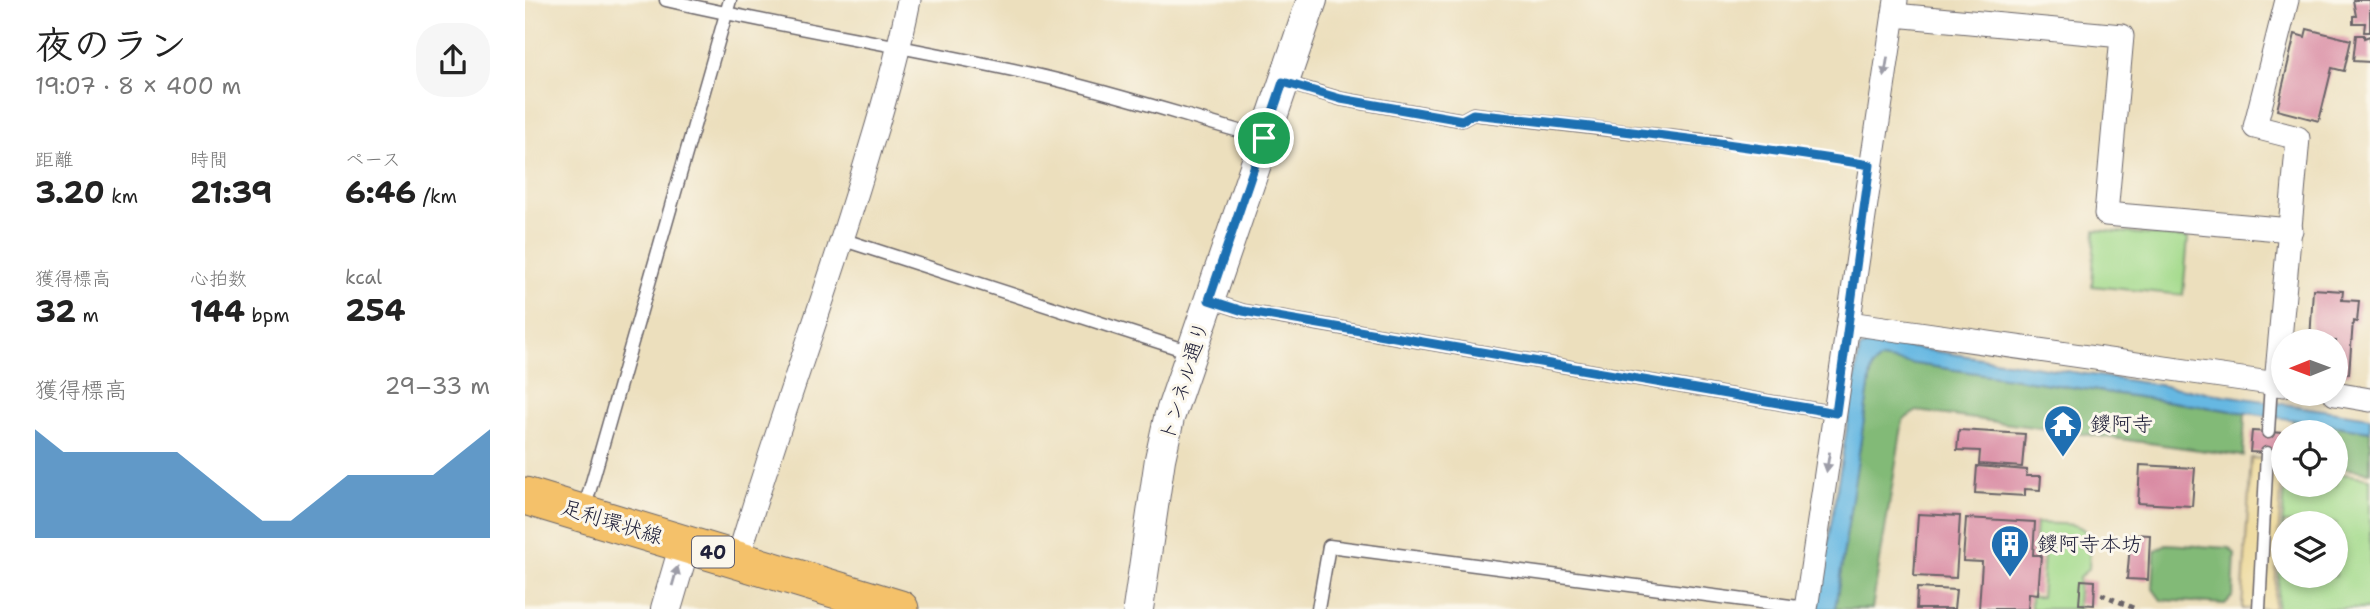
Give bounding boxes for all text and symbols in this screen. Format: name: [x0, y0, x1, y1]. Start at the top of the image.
text: 夜のラン: [35, 19, 187, 70]
button: share: [416, 23, 490, 97]
one-way arrow: [1880, 56, 1891, 78]
text: 19:07 · 8 × 400 m: [35, 71, 241, 101]
pin: [1234, 108, 1294, 168]
icon: arrive: [1245, 119, 1283, 157]
text: 距離: [35, 147, 73, 172]
text: 時間: [190, 147, 228, 172]
text: ペース: [345, 147, 401, 172]
text: 3.20: [35, 172, 105, 213]
text: 21:39: [190, 172, 272, 213]
text: 6:46: [345, 172, 416, 213]
text: km: [105, 184, 138, 209]
text: /km: [416, 184, 457, 209]
text: kcal: [345, 265, 382, 290]
text: 獲得標高: [35, 266, 111, 291]
text: 心拍数: [190, 266, 247, 291]
text: 254: [345, 290, 405, 331]
text: 32: [35, 291, 76, 332]
text: 144: [190, 291, 245, 332]
text: m: [76, 303, 99, 328]
text: bpm: [245, 303, 290, 328]
street label: トンネル通り: [1152, 317, 1216, 445]
north arrow: [2271, 329, 2349, 406]
map controls: [2271, 329, 2348, 588]
text: 29–33 m: [384, 371, 490, 401]
text: 獲得標高: [35, 375, 127, 405]
temple icon: 鑁阿寺: [2042, 403, 2084, 458]
place label: 鑁阿寺: [2090, 410, 2153, 438]
button: locate: [2271, 420, 2348, 497]
one-way arrow: [1822, 451, 1833, 473]
street label: 足利環状線: [558, 493, 666, 551]
button: layers: [2271, 511, 2348, 588]
building icon: 鑁阿寺本坊: [1989, 523, 2031, 578]
place label: 鑁阿寺本坊: [2037, 530, 2142, 558]
road number: 40: [692, 537, 734, 568]
one-way arrow: [671, 566, 681, 587]

